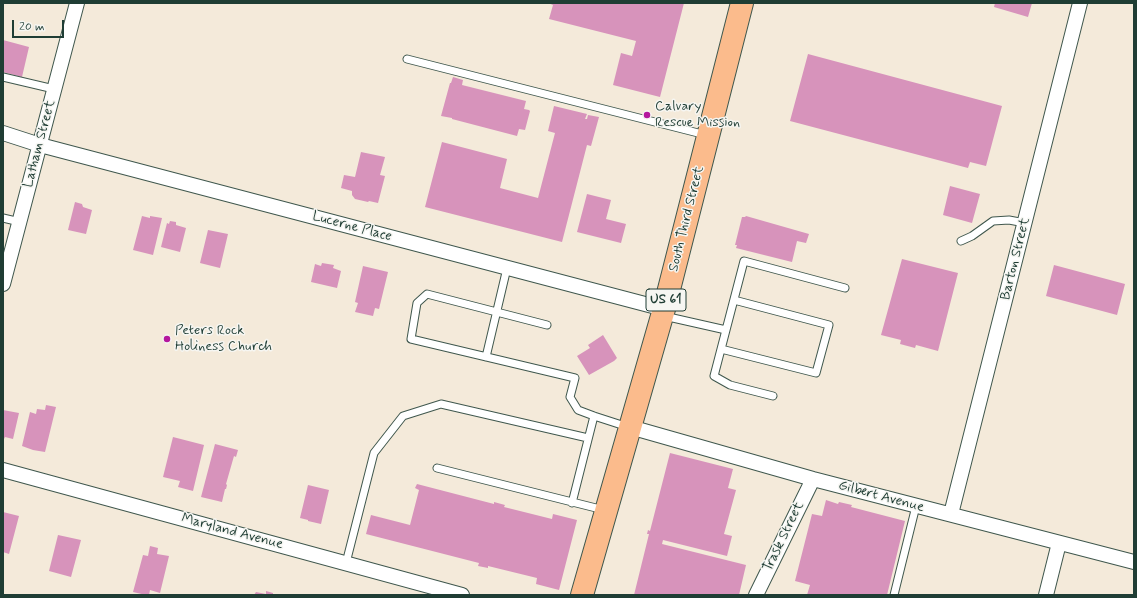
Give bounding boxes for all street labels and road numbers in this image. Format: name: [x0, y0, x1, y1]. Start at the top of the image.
street label: Latham Street: [20, 98, 60, 190]
street label: South Third Street: [666, 164, 708, 274]
street label: Lucerne Place: [310, 208, 394, 246]
street label: Barton Street: [998, 216, 1034, 302]
road number: US 61: [646, 289, 686, 311]
street label: Gilbert Avenue: [836, 477, 926, 517]
street label: Trask Street: [760, 499, 808, 575]
street label: Maryland Avenue: [179, 510, 285, 554]

